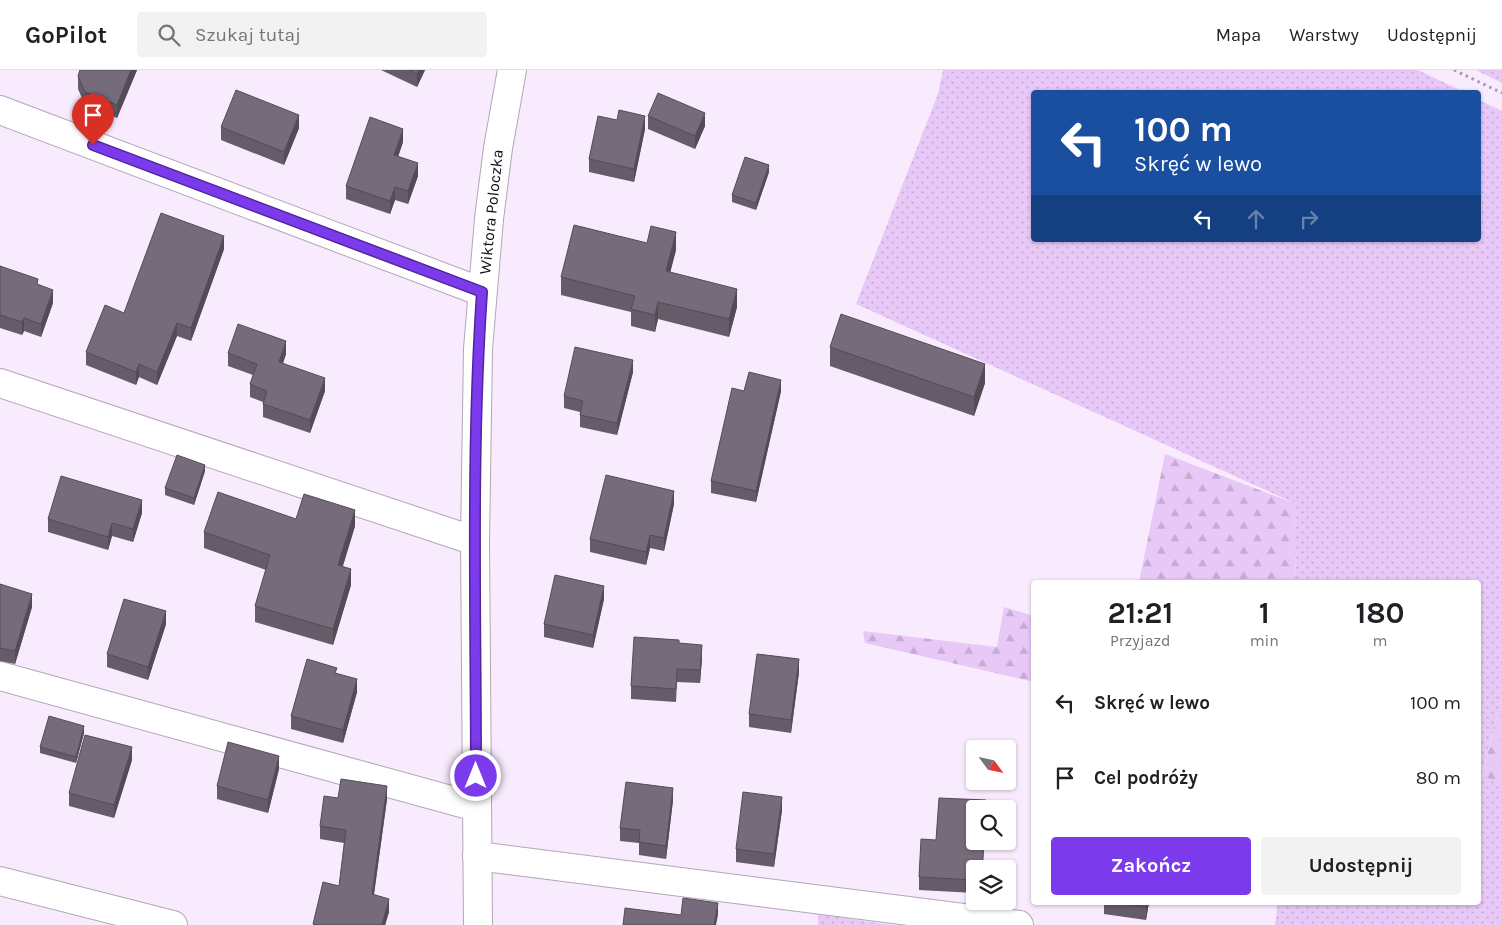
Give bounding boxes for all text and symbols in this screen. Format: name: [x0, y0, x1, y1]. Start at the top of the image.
search box: [137, 12, 487, 57]
text: GoPilot: [25, 21, 107, 49]
icon: search: [155, 21, 183, 49]
text: Szukaj tutaj: [195, 24, 301, 46]
text: Mapa: [1216, 24, 1261, 46]
text: Warstwy: [1289, 24, 1359, 46]
text: Udostępnij: [1387, 24, 1477, 46]
pin: [72, 94, 114, 145]
icon: arrive: [79, 101, 107, 129]
text: 100 m: [1134, 109, 1233, 150]
icon: left: [1051, 110, 1116, 175]
street label: Wiktora Poloczka: [475, 148, 507, 276]
text: Skręć w lewo: [1134, 151, 1262, 177]
icon: left: [1189, 205, 1217, 233]
icon: ahead: [1242, 205, 1270, 233]
icon: right: [1295, 205, 1323, 233]
text: 21:21: [1107, 595, 1173, 631]
text: 1: [1259, 595, 1270, 631]
text: 180: [1355, 595, 1405, 631]
text: Przyjazd: [1110, 631, 1171, 650]
text: min: [1250, 631, 1279, 650]
text: m: [1373, 631, 1387, 650]
icon: left: [1051, 689, 1079, 717]
text: Skręć w lewo: [1094, 692, 1210, 714]
text: 100 m: [1410, 692, 1461, 714]
north arrow: [966, 740, 1016, 790]
map controls: [966, 740, 1016, 910]
position arrow: [449, 749, 501, 801]
icon: arrive: [1051, 764, 1079, 792]
text: Cel podróży: [1094, 767, 1198, 789]
text: 80 m: [1416, 767, 1461, 789]
button: search: [966, 800, 1016, 850]
button: Zakończ: [1051, 837, 1251, 895]
button: Udostępnij: [1261, 837, 1461, 895]
button: layers: [966, 860, 1016, 910]

